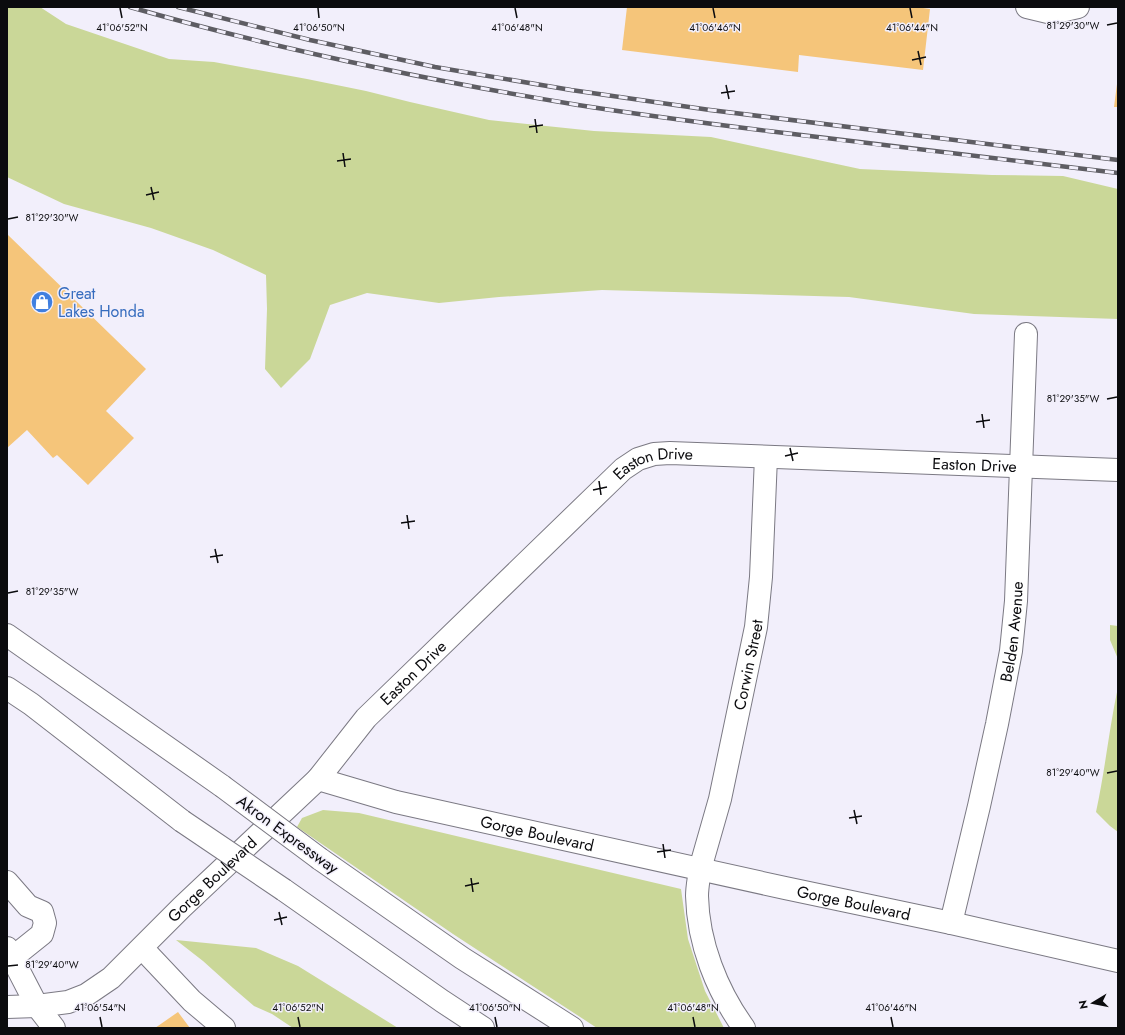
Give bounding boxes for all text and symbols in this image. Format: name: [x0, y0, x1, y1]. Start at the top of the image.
text: 81°29'30"W: [1046, 18, 1100, 33]
text: 41°06'52"N: [96, 20, 148, 35]
text: 41°06'50"N: [293, 20, 345, 35]
text: 41°06'48"N: [491, 20, 543, 35]
text: 41°06'46"N: [689, 20, 741, 35]
text: 41°06'44"N: [886, 20, 938, 35]
text: 81°29'30"W: [25, 210, 79, 225]
place label: Great Lakes Honda: [58, 282, 145, 323]
shop icon: Great Lakes Honda: [29, 289, 55, 315]
text: 81°29'35"W: [1047, 391, 1099, 406]
street label: Easton Drive: [608, 442, 693, 485]
street label: Easton Drive: [932, 452, 1017, 478]
street label: Belden Avenue: [994, 581, 1029, 684]
text: 81°29'35"W: [26, 584, 78, 599]
street label: Corwin Street: [728, 618, 769, 712]
street label: Easton Drive: [375, 635, 452, 710]
text: 81°29'40"W: [1046, 765, 1100, 780]
street label: Akron Expressway: [232, 789, 344, 880]
street label: Gorge Boulevard: [478, 810, 596, 857]
street label: Gorge Boulevard: [162, 831, 262, 928]
street label: Gorge Boulevard: [795, 880, 913, 926]
text: 81°29'40"W: [25, 957, 79, 972]
north arrow: [1073, 983, 1113, 1023]
text: N: [1075, 999, 1092, 1010]
text: 41°06'54"N: [74, 1000, 126, 1015]
text: 41°06'52"N: [272, 1000, 324, 1015]
text: 41°06'50"N: [469, 1000, 521, 1015]
text: 41°06'48"N: [667, 1000, 719, 1015]
text: 41°06'46"N: [865, 1000, 917, 1015]

